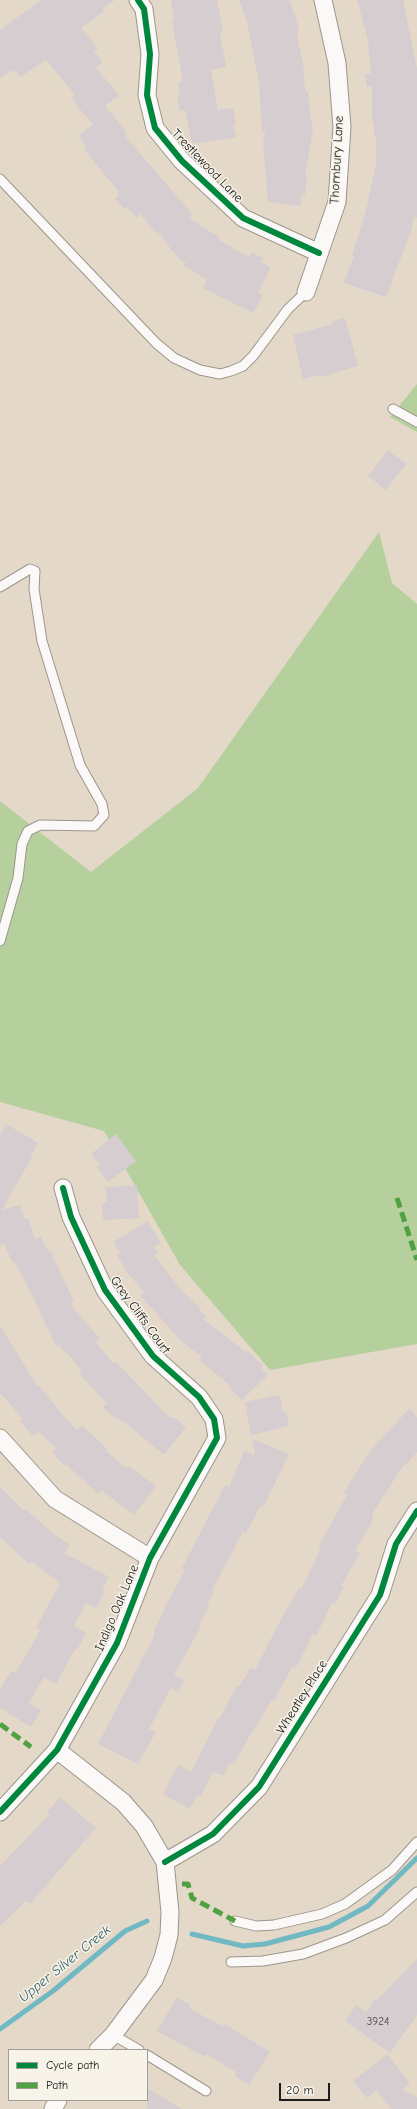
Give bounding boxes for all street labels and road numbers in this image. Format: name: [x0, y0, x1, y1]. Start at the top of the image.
street label: Thornbury Lane: [327, 115, 347, 205]
street label: Trestlewood Lane: [168, 126, 246, 206]
street label: Grey Cliffs Court: [107, 1273, 173, 1357]
street label: Indigo Oak Lane: [92, 1562, 142, 1654]
street label: Wheatley Place: [273, 1657, 331, 1737]

